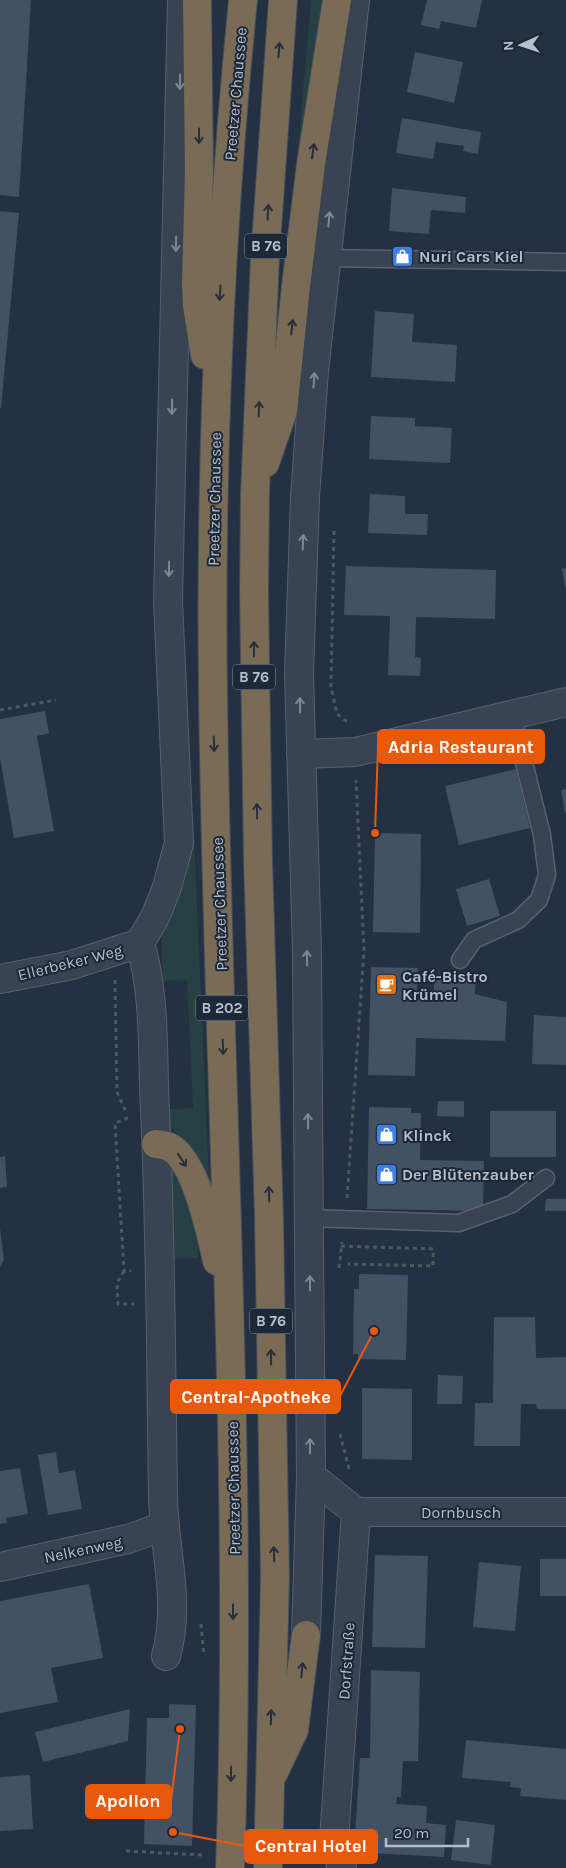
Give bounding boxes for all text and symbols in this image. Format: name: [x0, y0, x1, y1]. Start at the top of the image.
north arrow: [496, 20, 546, 70]
street label: Preetzer Chaussee: [220, 27, 251, 161]
text: N: [500, 40, 517, 51]
one-way arrow: [274, 42, 284, 58]
one-way arrow: [175, 74, 185, 90]
one-way arrow: [194, 128, 203, 144]
one-way arrow: [309, 143, 319, 159]
one-way arrow: [263, 204, 272, 220]
one-way arrow: [325, 211, 334, 227]
road number: B 76: [245, 234, 287, 258]
one-way arrow: [171, 236, 181, 252]
shop icon: Nuri Cars Kiel: [391, 244, 415, 268]
place label: Nuri Cars Kiel: [419, 247, 523, 266]
one-way arrow: [215, 285, 224, 301]
one-way arrow: [287, 319, 296, 335]
one-way arrow: [309, 373, 318, 389]
one-way arrow: [167, 399, 176, 415]
one-way arrow: [254, 402, 263, 418]
street label: Preetzer Chaussee: [204, 432, 225, 566]
one-way arrow: [299, 535, 308, 551]
one-way arrow: [164, 561, 174, 577]
one-way arrow: [249, 641, 259, 658]
road number: B 76: [233, 664, 275, 690]
one-way arrow: [295, 697, 305, 714]
callout: Adria Restaurant: [378, 730, 544, 763]
one-way arrow: [210, 736, 219, 752]
text: Adria Restaurant: [388, 736, 534, 758]
one-way arrow: [252, 804, 261, 820]
street label: Preetzer Chaussee: [208, 837, 231, 971]
street label: Ellerbeker Weg: [16, 940, 125, 985]
one-way arrow: [302, 951, 312, 967]
place label: Café-Bistro Krümel: [402, 967, 488, 1004]
cafe icon: Café-Bistro Krümel: [374, 973, 398, 997]
road number: B 202: [196, 996, 248, 1020]
one-way arrow: [218, 1038, 228, 1055]
one-way arrow: [303, 1113, 313, 1130]
shop icon: Klinck: [375, 1123, 399, 1147]
place label: Klinck: [403, 1126, 452, 1145]
one-way arrow: [177, 1153, 187, 1167]
shop icon: Der Blütenzauber: [374, 1162, 398, 1186]
place label: Der Blütenzauber: [402, 1165, 534, 1184]
one-way arrow: [264, 1186, 273, 1202]
one-way arrow: [305, 1276, 315, 1292]
road number: B 76: [250, 1308, 292, 1334]
one-way arrow: [267, 1349, 276, 1365]
callout: Central-Apotheke: [171, 1380, 340, 1413]
text: Central-Apotheke: [181, 1386, 331, 1408]
street label: Preetzer Chaussee: [223, 1421, 244, 1555]
one-way arrow: [305, 1438, 315, 1454]
street label: Dornbusch: [421, 1503, 501, 1522]
street label: Nelkenweg: [42, 1532, 124, 1567]
one-way arrow: [270, 1546, 279, 1562]
one-way arrow: [228, 1604, 238, 1620]
street label: Dorfstraße: [334, 1622, 359, 1700]
one-way arrow: [297, 1662, 307, 1678]
one-way arrow: [266, 1709, 276, 1725]
one-way arrow: [227, 1766, 236, 1782]
callout: Apollon: [86, 1785, 171, 1818]
text: Apollon: [96, 1790, 160, 1812]
scale bar: [386, 1816, 468, 1848]
text: 20 m: [394, 1824, 429, 1842]
callout: Central Hotel: [245, 1830, 377, 1863]
text: Central Hotel: [255, 1835, 367, 1857]

